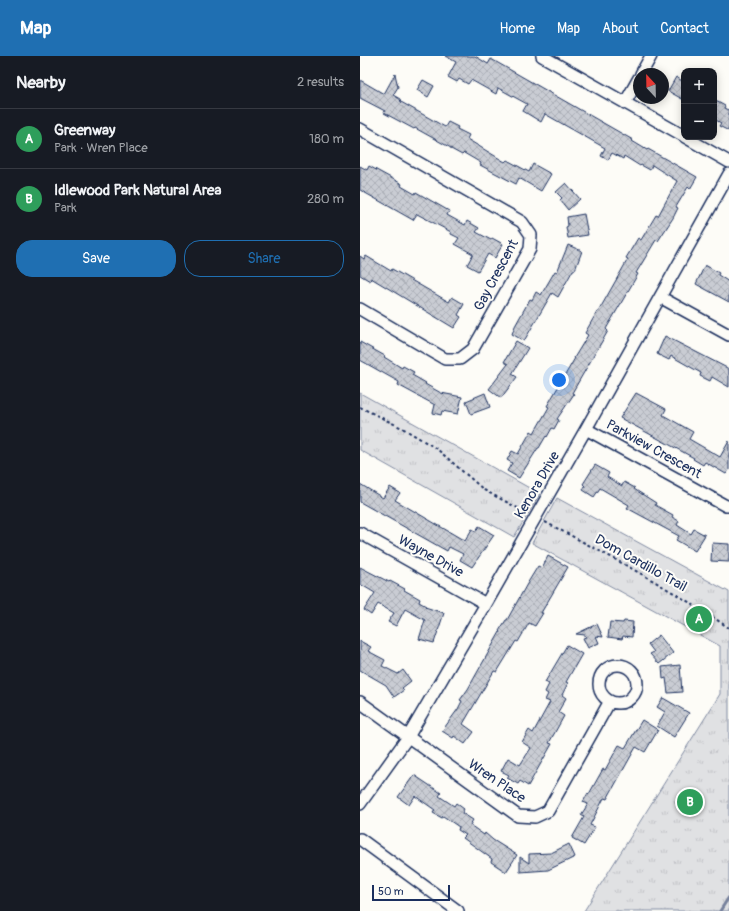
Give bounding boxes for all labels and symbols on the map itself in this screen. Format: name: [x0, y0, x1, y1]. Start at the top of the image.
north arrow: [633, 68, 669, 104]
street label: Gay Crescent: [470, 236, 522, 314]
your location: [549, 370, 569, 390]
street label: Parkview Crescent: [603, 416, 705, 482]
street label: Kenora Drive: [511, 448, 563, 522]
street label: Wayne Drive: [395, 531, 467, 581]
street label: Dom Cardillo Trail: [592, 531, 690, 595]
pin: A: [686, 604, 712, 634]
street label: Wren Place: [465, 756, 529, 807]
pin: B: [677, 787, 703, 817]
scale bar: [372, 883, 450, 902]

